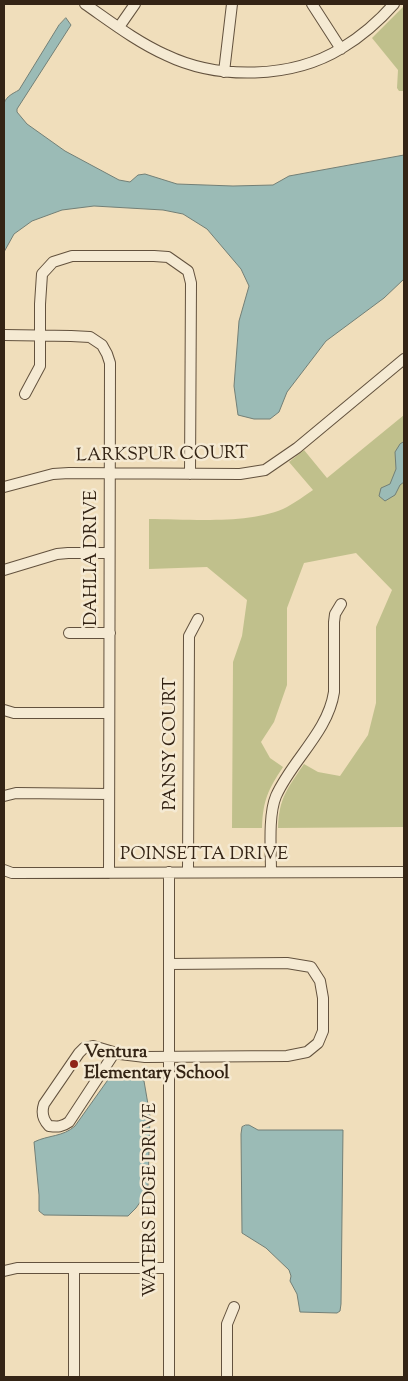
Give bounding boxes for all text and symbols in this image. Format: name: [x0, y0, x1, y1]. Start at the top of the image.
street label: LARKSPUR COURT: [76, 444, 248, 468]
street label: DAHLIA DRIVE: [82, 490, 104, 626]
street label: PANSY COURT: [161, 677, 183, 811]
street label: POINSETTA DRIVE: [120, 845, 288, 867]
place label: Ventura Elementary School: [84, 1043, 229, 1086]
marker: Ventura Elementary School: [68, 1058, 80, 1070]
street label: WATERS EDGE DRIVE: [141, 1103, 163, 1297]

